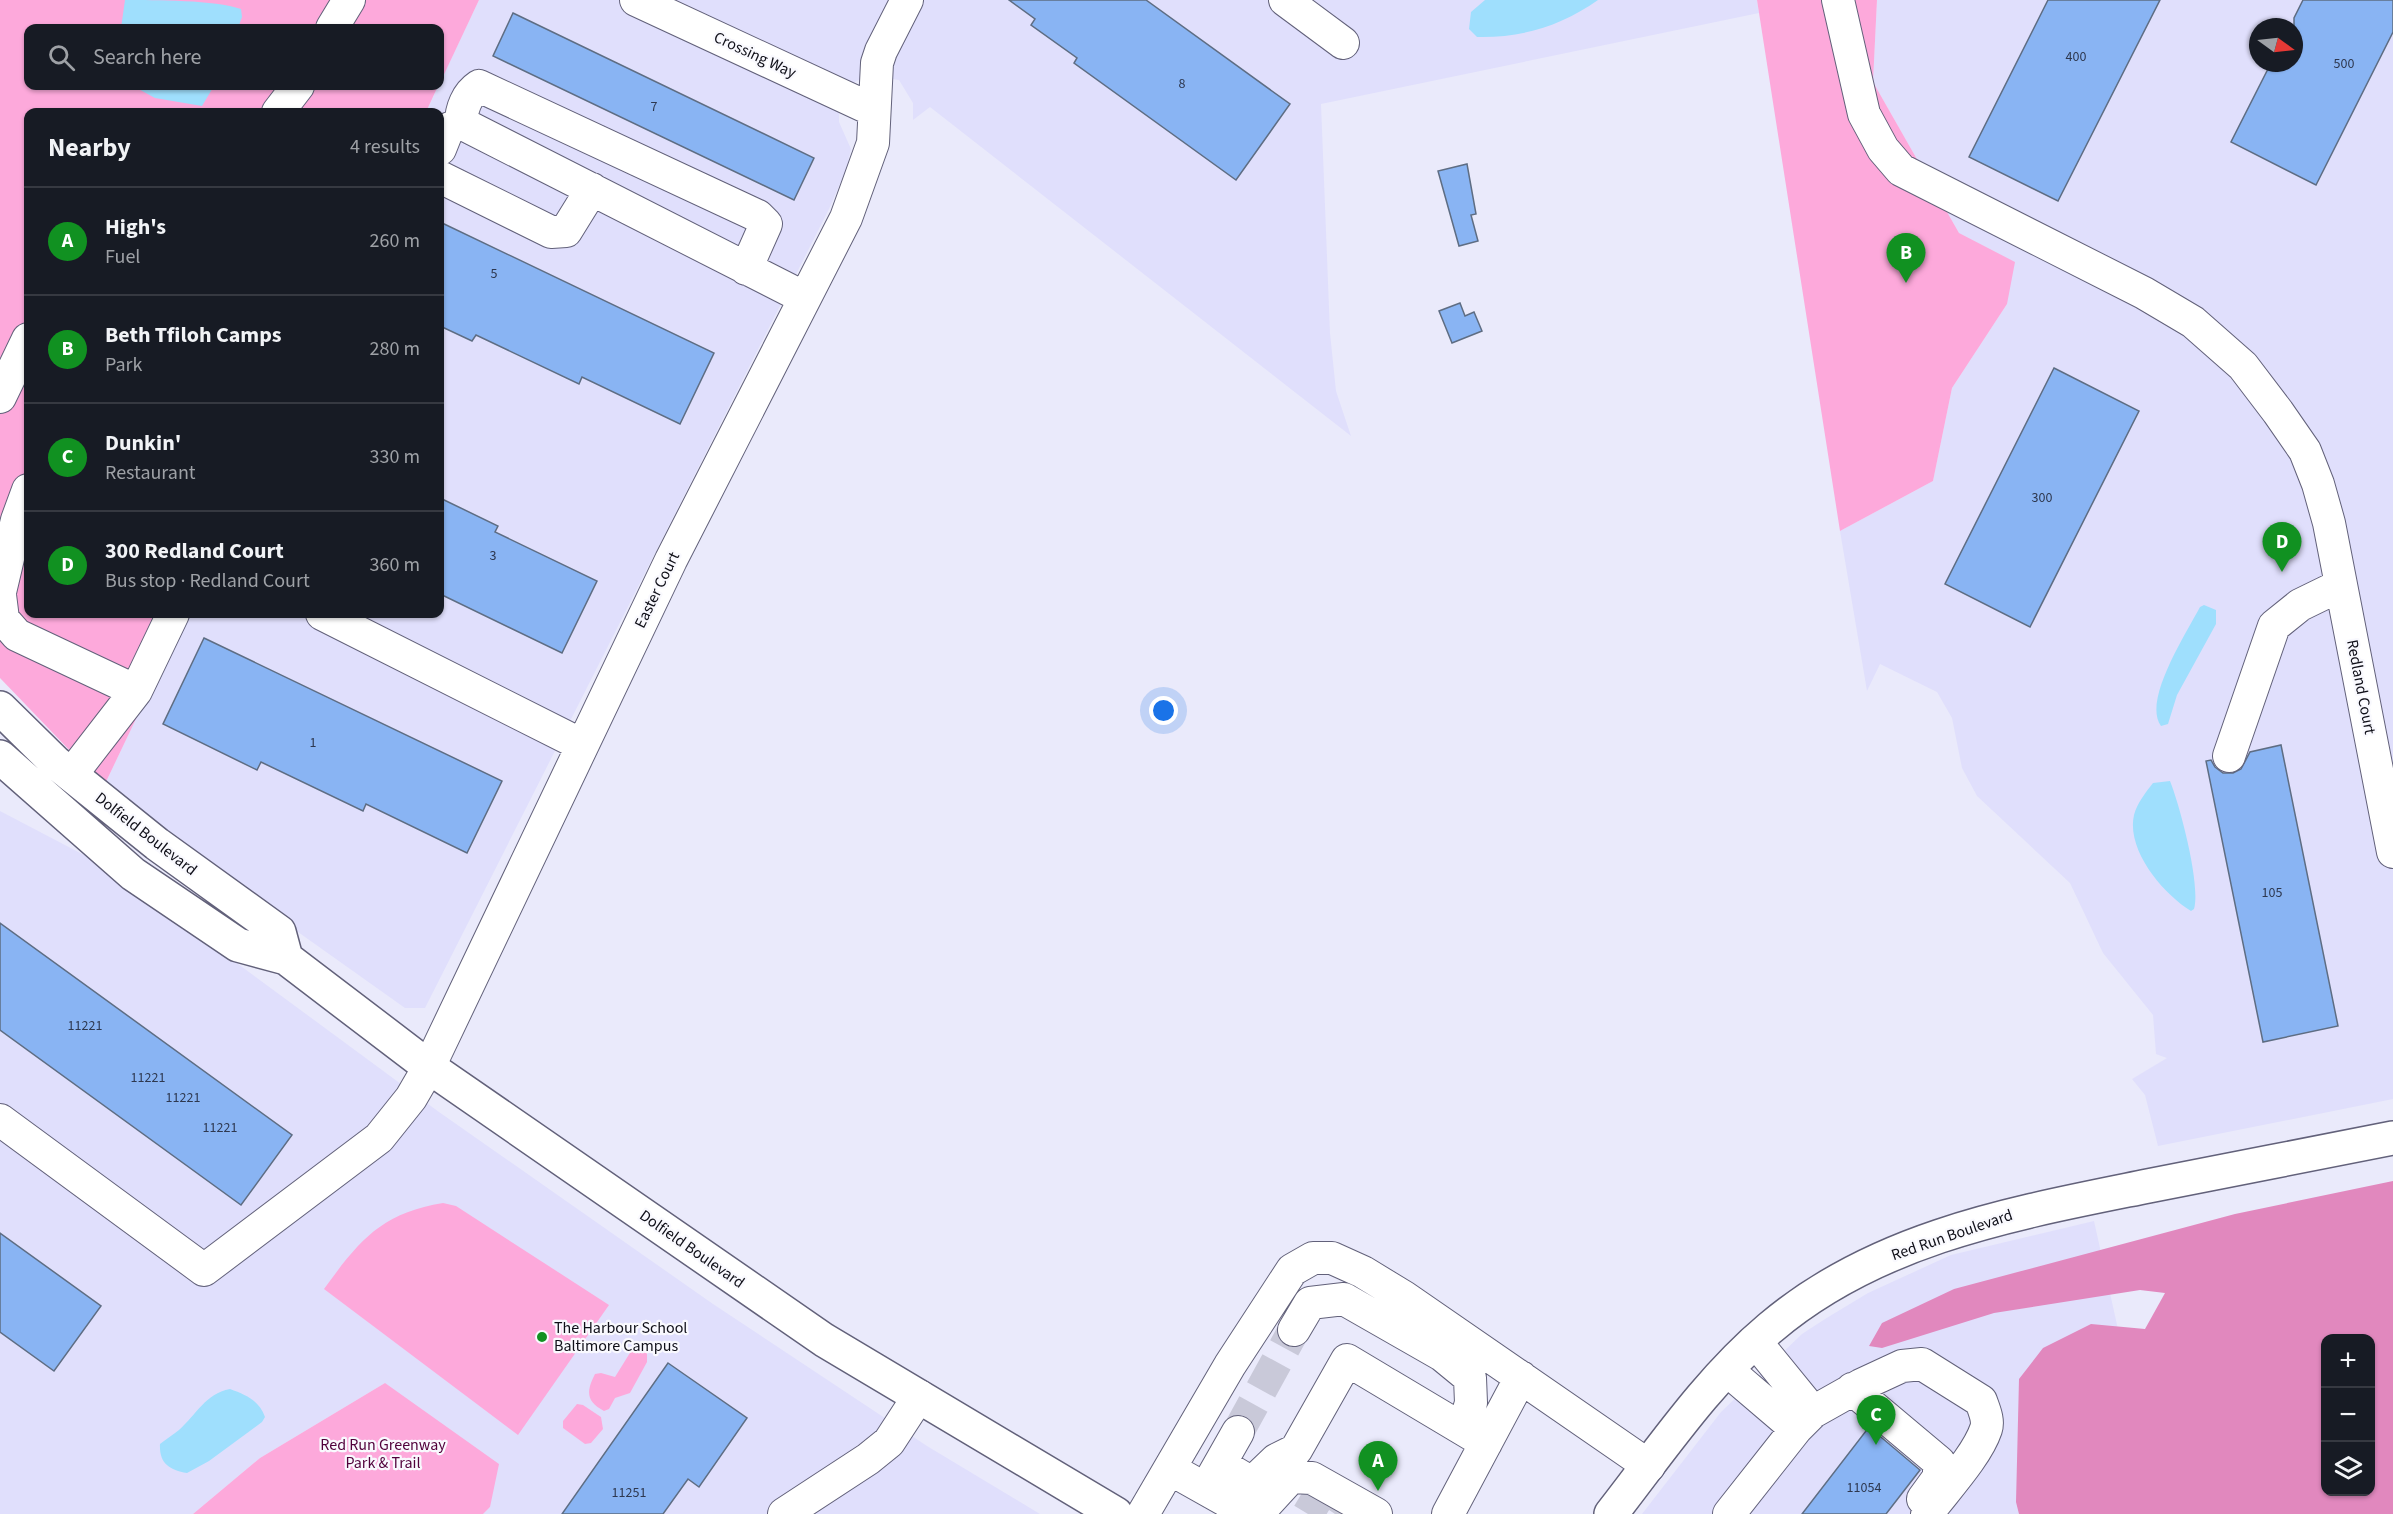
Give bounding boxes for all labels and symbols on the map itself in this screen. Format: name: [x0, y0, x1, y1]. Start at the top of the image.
north arrow: [2249, 18, 2303, 72]
street label: Crossing Way: [710, 26, 800, 84]
house number: 400: [2066, 47, 2086, 67]
house number: 500: [2334, 54, 2354, 74]
house number: 8: [1179, 74, 1186, 94]
house number: 7: [651, 97, 658, 117]
pin: B: [1886, 234, 1926, 283]
house number: 5: [491, 264, 498, 284]
house number: 300: [2032, 488, 2052, 508]
pin: D: [2262, 522, 2302, 572]
house number: 3: [490, 546, 497, 566]
street label: Easter Court: [629, 548, 685, 632]
street label: Redland Court: [2341, 638, 2381, 737]
your location: [1149, 696, 1178, 725]
house number: 1: [310, 733, 317, 753]
street label: Dolfield Boulevard: [91, 787, 201, 881]
house number: 105: [2262, 883, 2282, 903]
house number: 11221: [68, 1016, 102, 1036]
house number: 11221: [131, 1068, 165, 1088]
house number: 11221: [166, 1088, 200, 1108]
house number: 11221: [203, 1118, 237, 1138]
street label: Red Run Boulevard: [1888, 1204, 2016, 1266]
street label: Dolfield Boulevard: [635, 1205, 749, 1293]
place label: The Harbour School Baltimore Campus: [554, 1317, 687, 1357]
marker: The Harbour School Baltimore Campus: [535, 1330, 549, 1344]
pin: C: [1856, 1396, 1896, 1445]
park label: Red Run Greenway Park & Trail: [320, 1434, 446, 1474]
pin: A: [1358, 1442, 1398, 1491]
house number: 11054: [1847, 1478, 1881, 1498]
house number: 11251: [612, 1483, 646, 1503]

